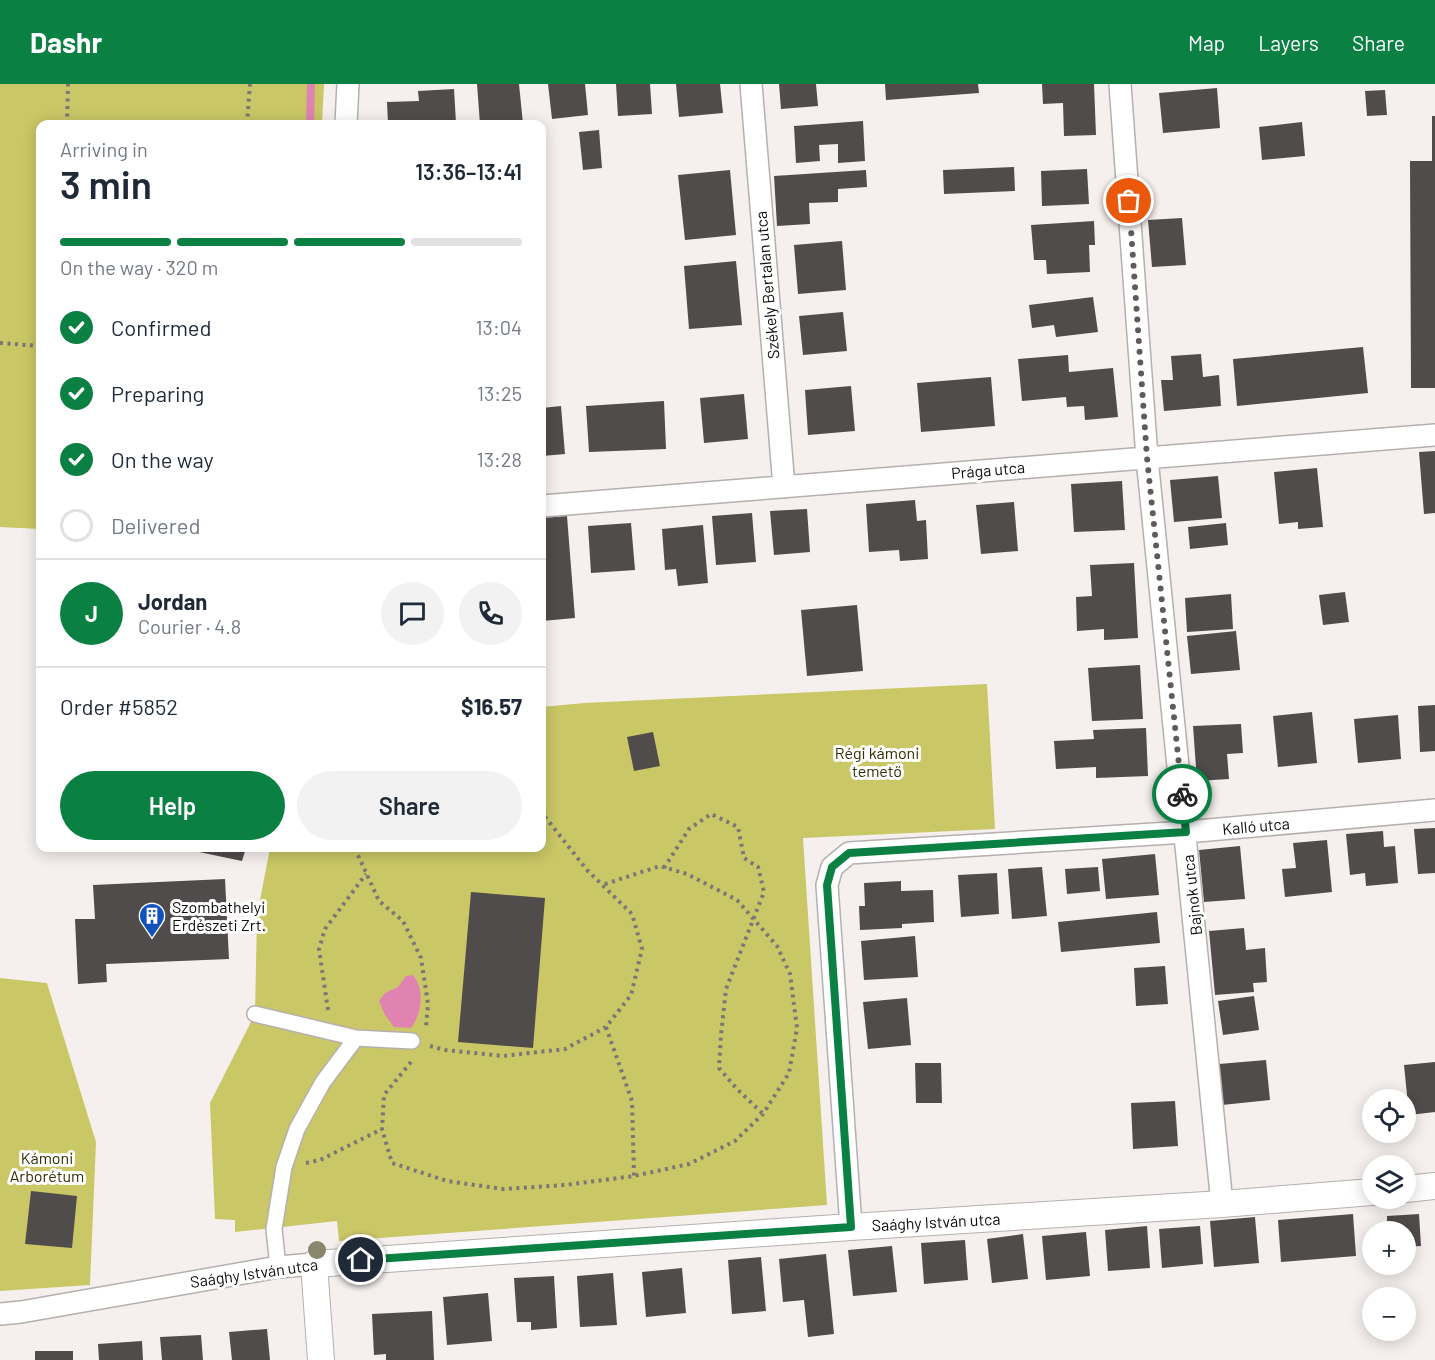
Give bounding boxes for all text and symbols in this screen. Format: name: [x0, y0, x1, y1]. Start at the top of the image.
text: Dashr: [30, 25, 102, 59]
text: Map: [1188, 30, 1225, 55]
text: Layers: [1258, 30, 1319, 55]
text: Share: [1352, 30, 1405, 55]
text: Arriving in: [60, 137, 148, 161]
text: 13:36–13:41: [415, 158, 522, 184]
text: 3 min: [60, 160, 152, 207]
pin: [1103, 175, 1154, 226]
icon: bag: [1112, 184, 1145, 217]
street label: Székely Bertalan utca: [751, 210, 782, 360]
text: On the way · 320 m: [60, 255, 218, 279]
icon: check: [60, 311, 93, 344]
text: Confirmed: [111, 314, 211, 340]
text: 13:04: [476, 315, 522, 339]
icon: check: [60, 377, 93, 410]
text: Preparing: [111, 380, 204, 406]
text: 13:25: [477, 381, 522, 405]
icon: check: [60, 443, 93, 476]
text: On the way: [111, 446, 214, 472]
text: 13:28: [477, 447, 522, 471]
street label: Prága utca: [950, 457, 1026, 482]
text: Delivered: [111, 512, 200, 538]
button: chat: [381, 582, 444, 645]
button: phone: [459, 582, 522, 645]
text: Jordan: [138, 588, 207, 614]
text: J: [85, 600, 98, 626]
text: Courier · 4.8: [138, 614, 241, 638]
text: Order #5852: [60, 693, 178, 719]
text: $16.57: [461, 693, 522, 719]
park label: Régi kámoni temető: [835, 743, 919, 780]
courier: [1152, 764, 1212, 824]
button: Help: [60, 771, 285, 840]
button: Share: [297, 771, 522, 840]
icon: bike: [1166, 778, 1199, 811]
street label: Kalló utca: [1221, 813, 1291, 838]
street label: Bajnok utca: [1178, 854, 1205, 936]
place label: Szombathelyi Erdészeti Zrt.: [172, 897, 266, 934]
building icon: Szombathelyi Erdészeti Zrt.: [137, 901, 167, 939]
map controls: [1362, 1089, 1416, 1341]
button: locate: [1362, 1089, 1416, 1143]
park label: Kámoni Arborétum: [10, 1148, 84, 1185]
button: layers: [1362, 1155, 1416, 1209]
street label: Saághy István utca: [871, 1209, 1001, 1234]
button: +: [1362, 1221, 1416, 1275]
pin: [335, 1234, 386, 1285]
icon: home: [344, 1243, 377, 1276]
street label: Saághy István utca: [189, 1254, 319, 1291]
button: −: [1362, 1287, 1416, 1341]

